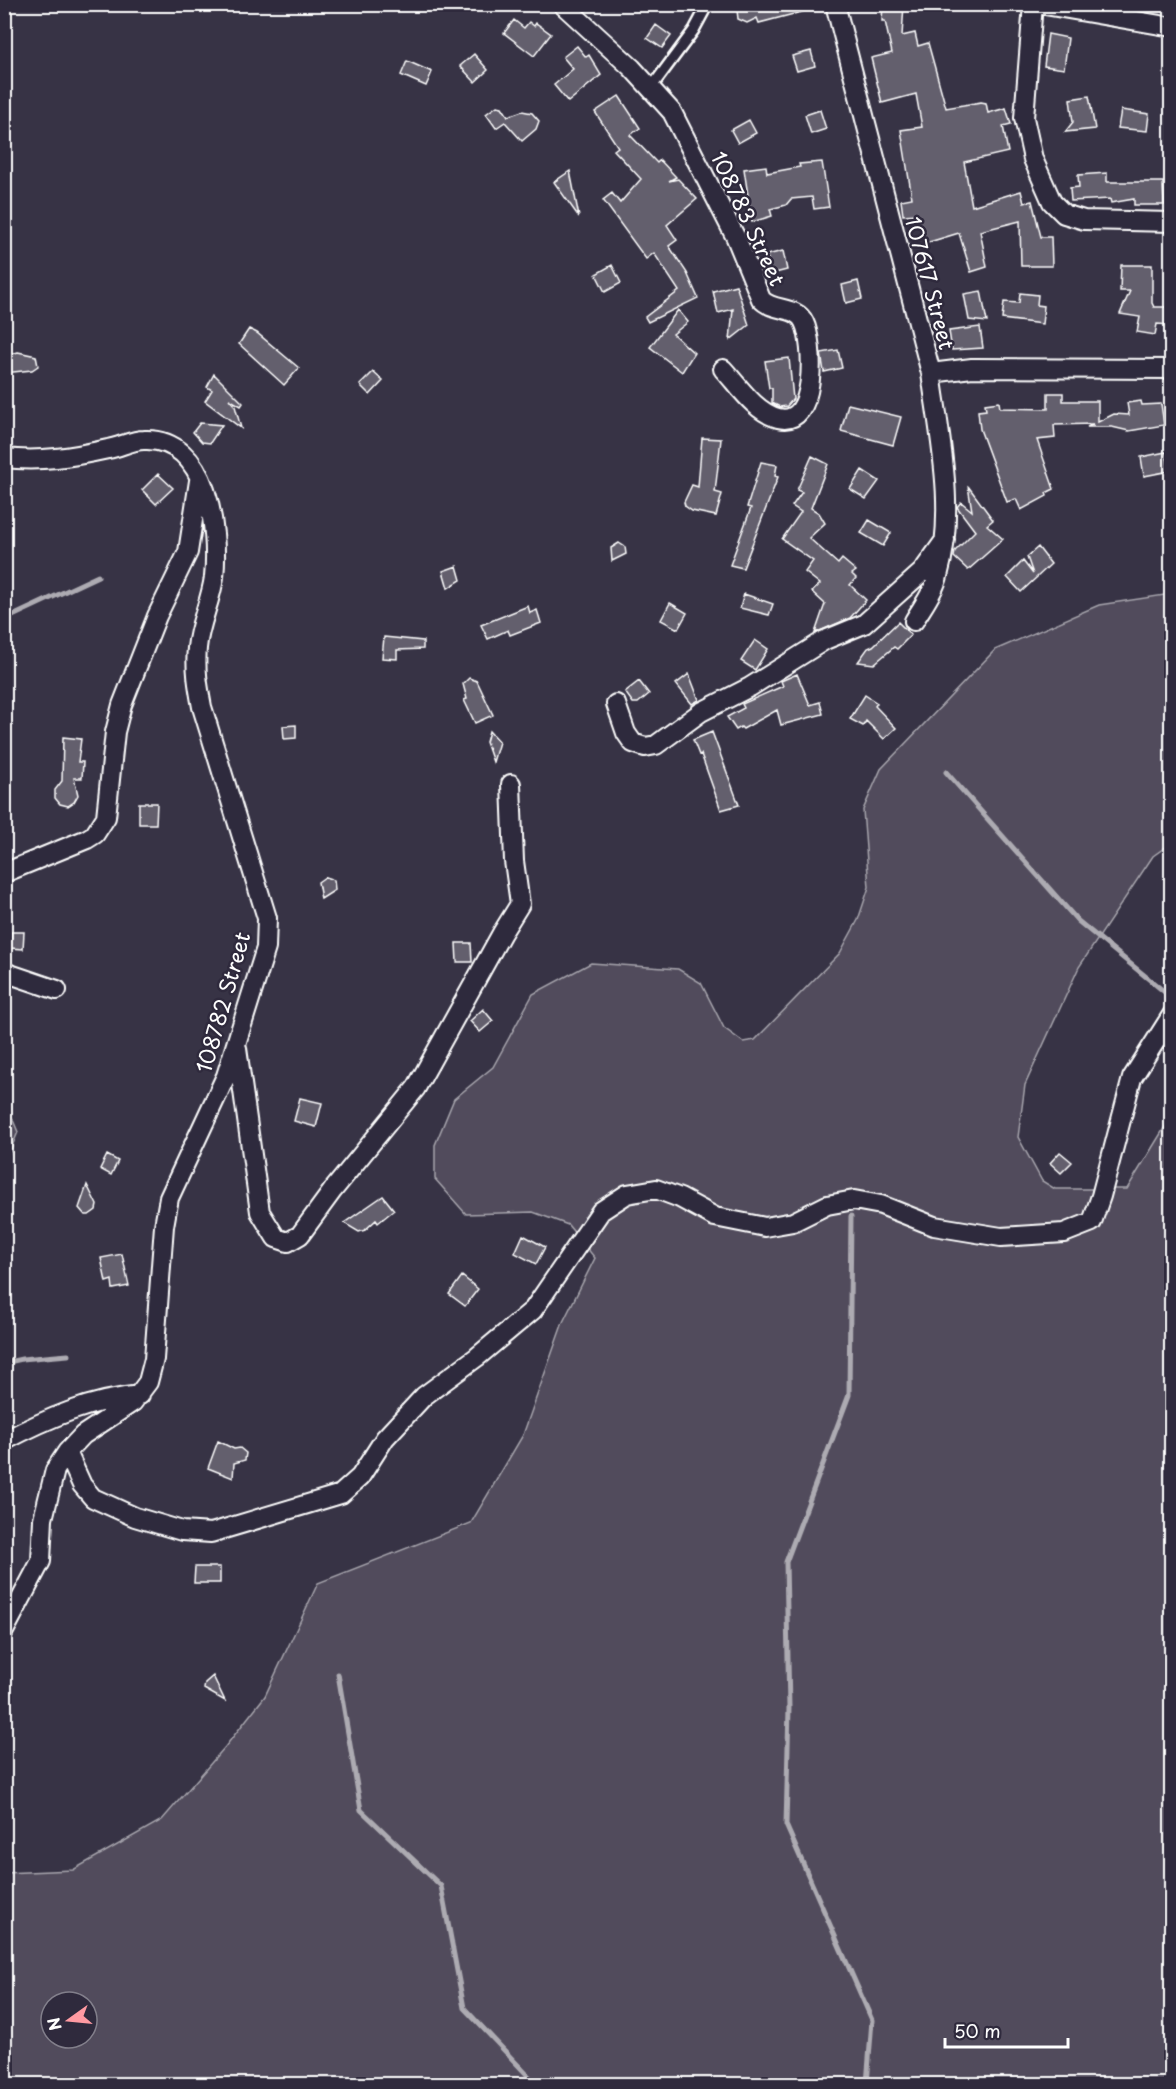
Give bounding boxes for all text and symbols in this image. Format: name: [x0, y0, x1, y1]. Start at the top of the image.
street label: 108783 Street: [704, 145, 794, 291]
street label: 107617 Street: [898, 213, 964, 353]
street label: 108782 Street: [187, 928, 257, 1076]
north arrow: [39, 1990, 99, 2050]
scale bar: [945, 2011, 1068, 2049]
text: N: [40, 2015, 67, 2033]
text: 50 m: [954, 2017, 1001, 2044]

